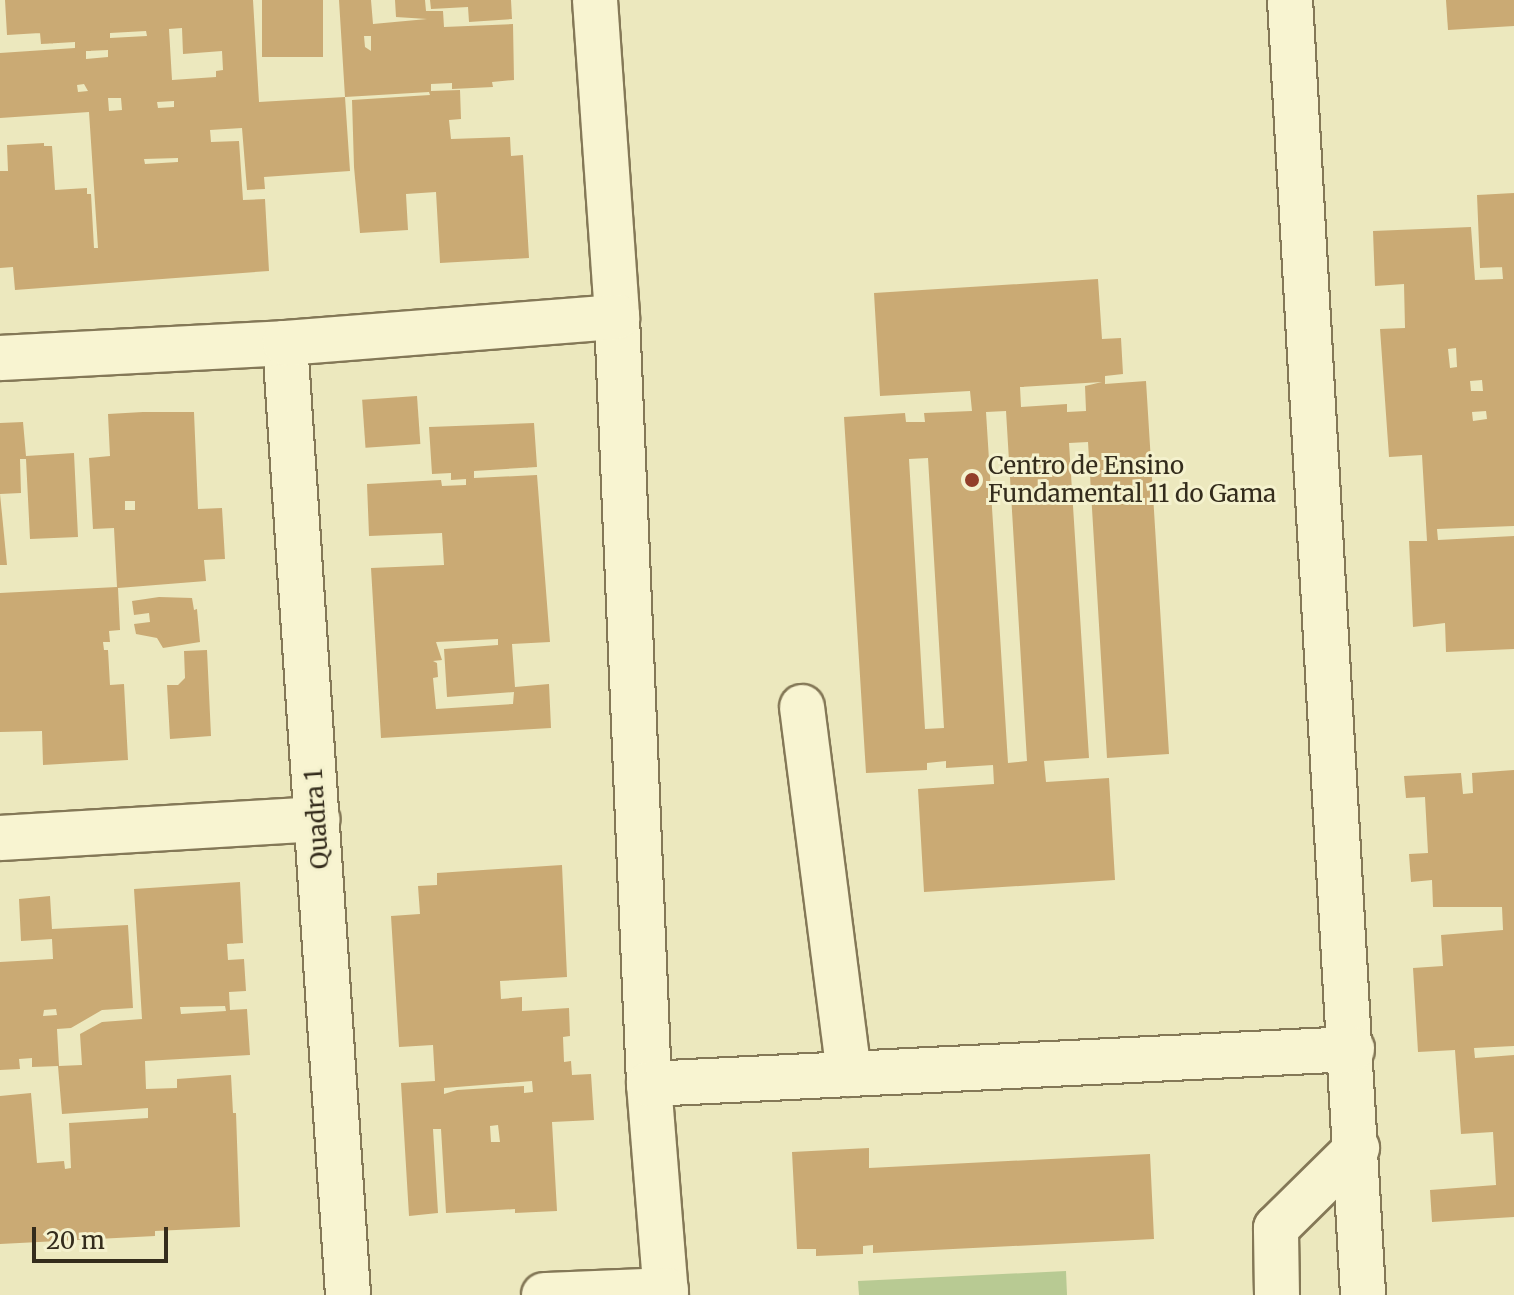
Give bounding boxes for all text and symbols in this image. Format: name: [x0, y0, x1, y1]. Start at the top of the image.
place label: Centro de Ensino Fundamental 11 do Gama: [988, 452, 1276, 508]
marker: Centro de Ensino Fundamental 11 do Gama: [963, 471, 981, 489]
street label: Quadra 1: [299, 768, 335, 870]
scale bar: [36, 1211, 172, 1261]
text: 20 m: [46, 1225, 105, 1256]

